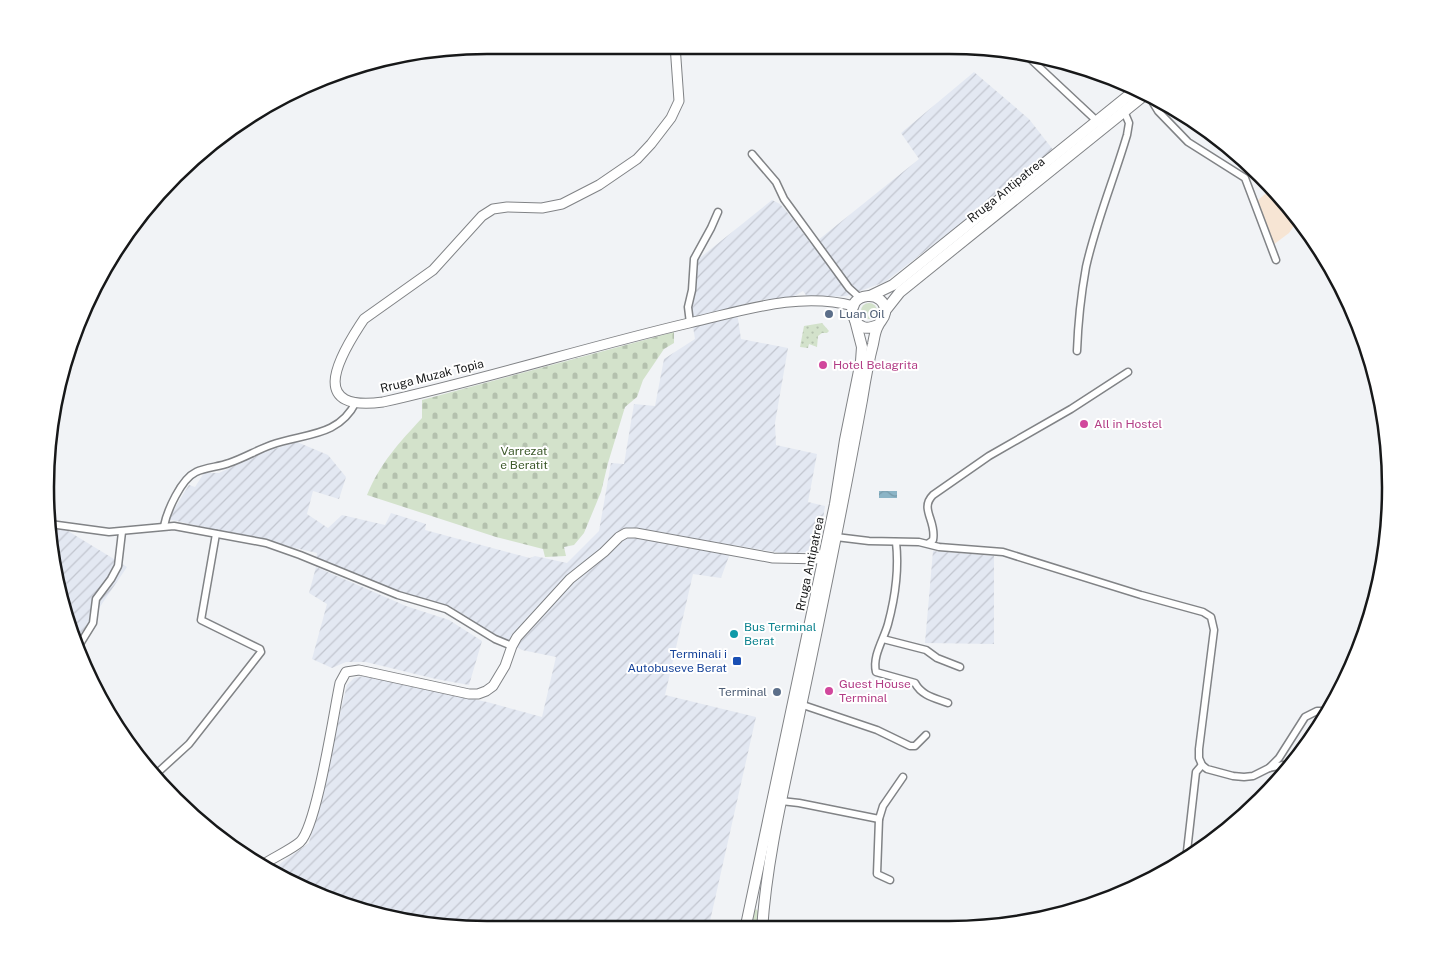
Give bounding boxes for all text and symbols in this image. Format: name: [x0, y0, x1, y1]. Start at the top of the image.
street label: Rruga Antipatrea: [964, 155, 1048, 225]
place label: Luan Oil: [839, 307, 885, 321]
marker: Luan Oil: [823, 308, 835, 320]
street label: Rruga Muzak Topia: [379, 356, 485, 396]
place label: Hotel Belagrita: [833, 358, 918, 372]
marker: Hotel Belagrita: [817, 359, 829, 371]
place label: All in Hostel: [1094, 417, 1163, 431]
marker: All in Hostel: [1078, 418, 1090, 430]
park label: Varrezat e Beratit: [500, 444, 548, 472]
street label: Rruga Antipatrea: [793, 516, 827, 612]
place label: Bus Terminal Berat: [744, 620, 817, 648]
marker: Bus Terminal Berat: [728, 628, 740, 640]
place label: Terminali i Autobuseve Berat: [627, 647, 727, 675]
marker: Terminali i Autobuseve Berat: [731, 655, 743, 667]
place label: Guest House Terminal: [839, 677, 911, 705]
place label: Terminal: [719, 685, 767, 699]
marker: Guest House Terminal: [823, 685, 835, 697]
marker: Terminal: [771, 686, 783, 698]

